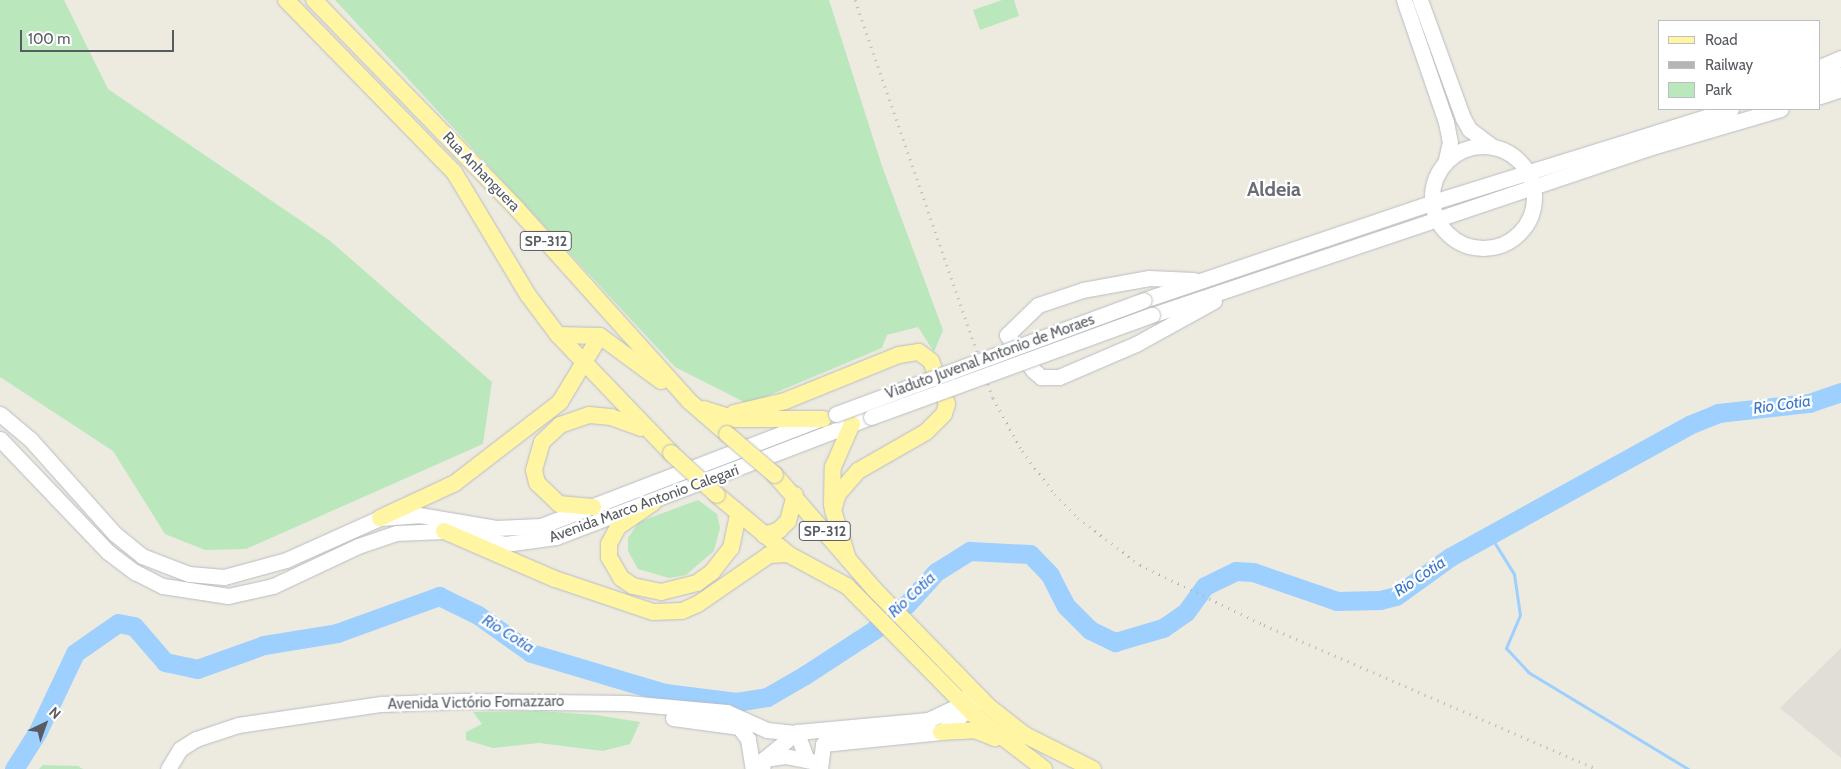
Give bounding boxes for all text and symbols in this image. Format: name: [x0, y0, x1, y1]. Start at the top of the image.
scale bar: [22, 20, 176, 52]
legend: [1658, 20, 1821, 110]
text: 100 m: [28, 30, 70, 48]
text: Road: [1705, 31, 1738, 49]
text: Railway: [1705, 56, 1753, 74]
text: Park: [1705, 81, 1732, 99]
street label: Rua Anhanguera: [439, 129, 523, 215]
district label: Aldeia: [1247, 177, 1301, 201]
road number: SP-312: [520, 230, 572, 252]
street label: Viaduto Juvenal Antonio de Moraes: [883, 311, 1097, 403]
water label: Rio Cotia: [1752, 391, 1812, 419]
street label: Avenida Marco Antonio Calegari: [547, 461, 741, 547]
road number: SP-312: [799, 520, 851, 542]
water label: Rio Cotia: [1391, 553, 1449, 601]
water label: Rio Cotia: [884, 568, 940, 622]
water label: Rio Cotia: [478, 611, 538, 657]
street label: Avenida Victório Fornazzaro: [388, 692, 564, 714]
north arrow: [20, 699, 70, 749]
text: N: [45, 703, 65, 723]

